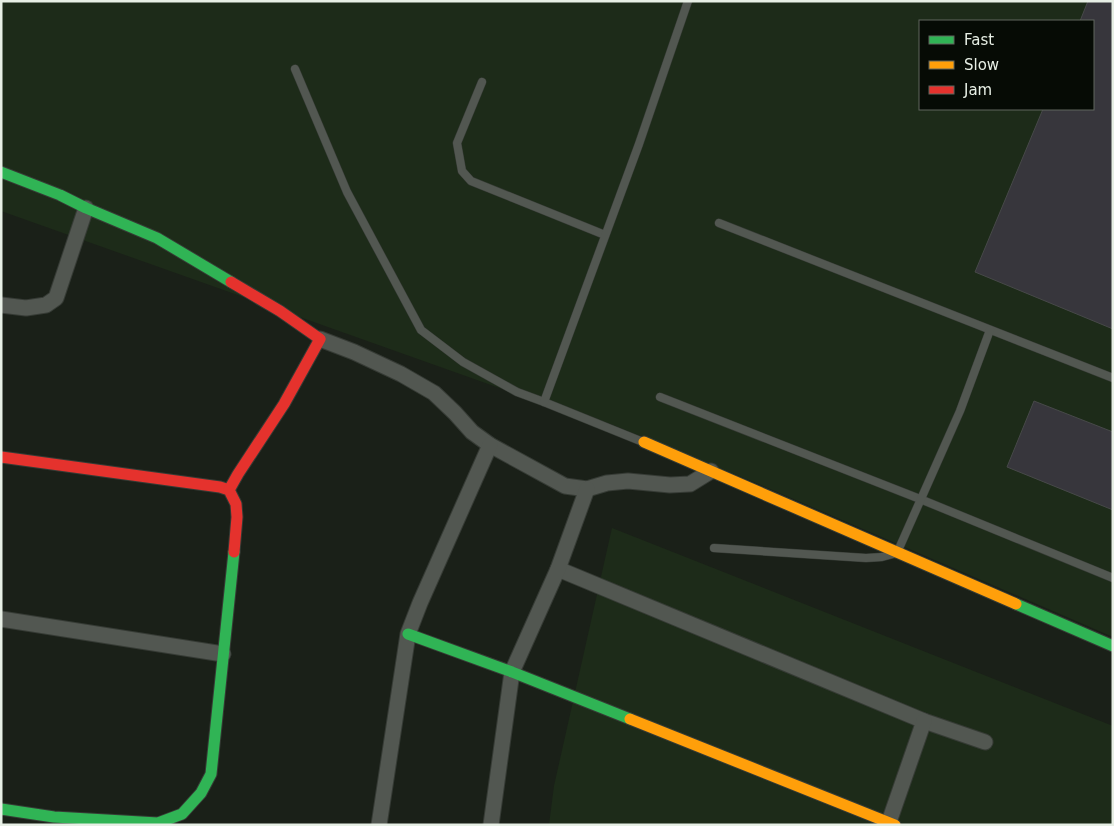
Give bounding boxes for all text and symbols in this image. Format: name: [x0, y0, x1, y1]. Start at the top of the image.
legend: [919, 20, 1094, 110]
text: Fast: [964, 31, 994, 49]
text: Slow: [964, 56, 999, 74]
text: Jam: [963, 81, 992, 99]

